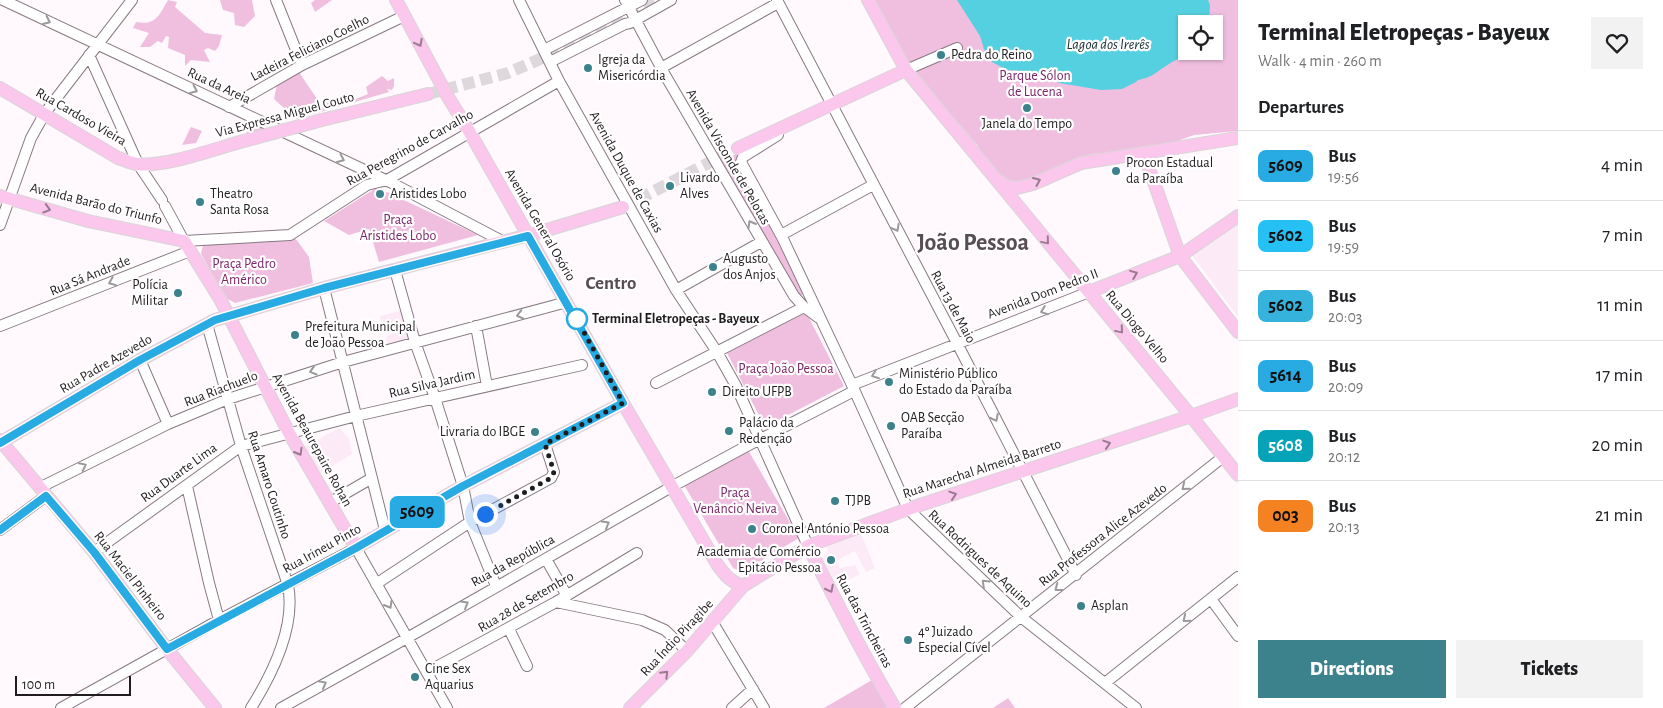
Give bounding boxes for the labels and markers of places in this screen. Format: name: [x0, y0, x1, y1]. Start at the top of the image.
place label: Pedra do Reino: [951, 48, 1032, 62]
marker: Pedra do Reino: [935, 49, 947, 61]
place label: Igreja da Misericórdia: [598, 53, 666, 83]
marker: Igreja da Misericórdia: [582, 62, 594, 74]
marker: Janela do Tempo: [1021, 102, 1033, 114]
place label: Janela do Tempo: [982, 117, 1072, 131]
place label: Procon Estadual da Paraíba: [1126, 156, 1213, 186]
marker: Procon Estadual da Paraíba: [1110, 165, 1122, 177]
place label: Livardo Alves: [680, 171, 720, 201]
marker: Livardo Alves: [664, 180, 676, 192]
place label: Theatro Santa Rosa: [210, 187, 269, 217]
place label: Aristides Lobo: [390, 187, 467, 201]
marker: Aristides Lobo: [374, 188, 386, 200]
marker: Theatro Santa Rosa: [194, 196, 206, 208]
place label: Augusto dos Anjos: [723, 252, 776, 282]
marker: Augusto dos Anjos: [707, 261, 719, 273]
place label: Polícia Militar: [131, 278, 169, 308]
marker: Polícia Militar: [172, 287, 184, 299]
marker: Terminal Eletropeças - Bayeux: [566, 308, 588, 330]
place label: Terminal Eletropeças - Bayeux: [592, 312, 760, 326]
place label: Prefeitura Municipal de João Pessoa: [305, 320, 416, 350]
marker: Prefeitura Municipal de João Pessoa: [289, 329, 301, 341]
place label: Ministério Público do Estado da Paraíba: [899, 367, 1012, 397]
marker: Ministério Público do Estado da Paraíba: [883, 376, 895, 388]
place label: Direito UFPB: [722, 385, 792, 399]
marker: Direito UFPB: [706, 386, 718, 398]
place label: OAB Secção Paraíba: [901, 411, 964, 441]
place label: Palácio da Redenção: [739, 416, 795, 446]
marker: OAB Secção Paraíba: [885, 420, 897, 432]
place label: Livraria do IBGE: [440, 425, 525, 439]
marker: Palácio da Redenção: [723, 425, 735, 437]
marker: Livraria do IBGE: [529, 426, 541, 438]
place label: TJPB: [845, 494, 871, 508]
marker: TJPB: [829, 495, 841, 507]
place label: Coronel António Pessoa: [762, 522, 890, 536]
marker: Coronel António Pessoa: [746, 523, 758, 535]
place label: Academia de Comércio Epitácio Pessoa: [697, 545, 822, 575]
marker: Academia de Comércio Epitácio Pessoa: [825, 554, 837, 566]
place label: Asplan: [1091, 599, 1128, 613]
marker: Asplan: [1075, 600, 1087, 612]
place label: 4º Juizado Especial Cível: [918, 625, 991, 655]
marker: 4º Juizado Especial Cível: [902, 634, 914, 646]
place label: Cine Sex Aquarius: [425, 662, 474, 692]
marker: Cine Sex Aquarius: [409, 671, 421, 683]

